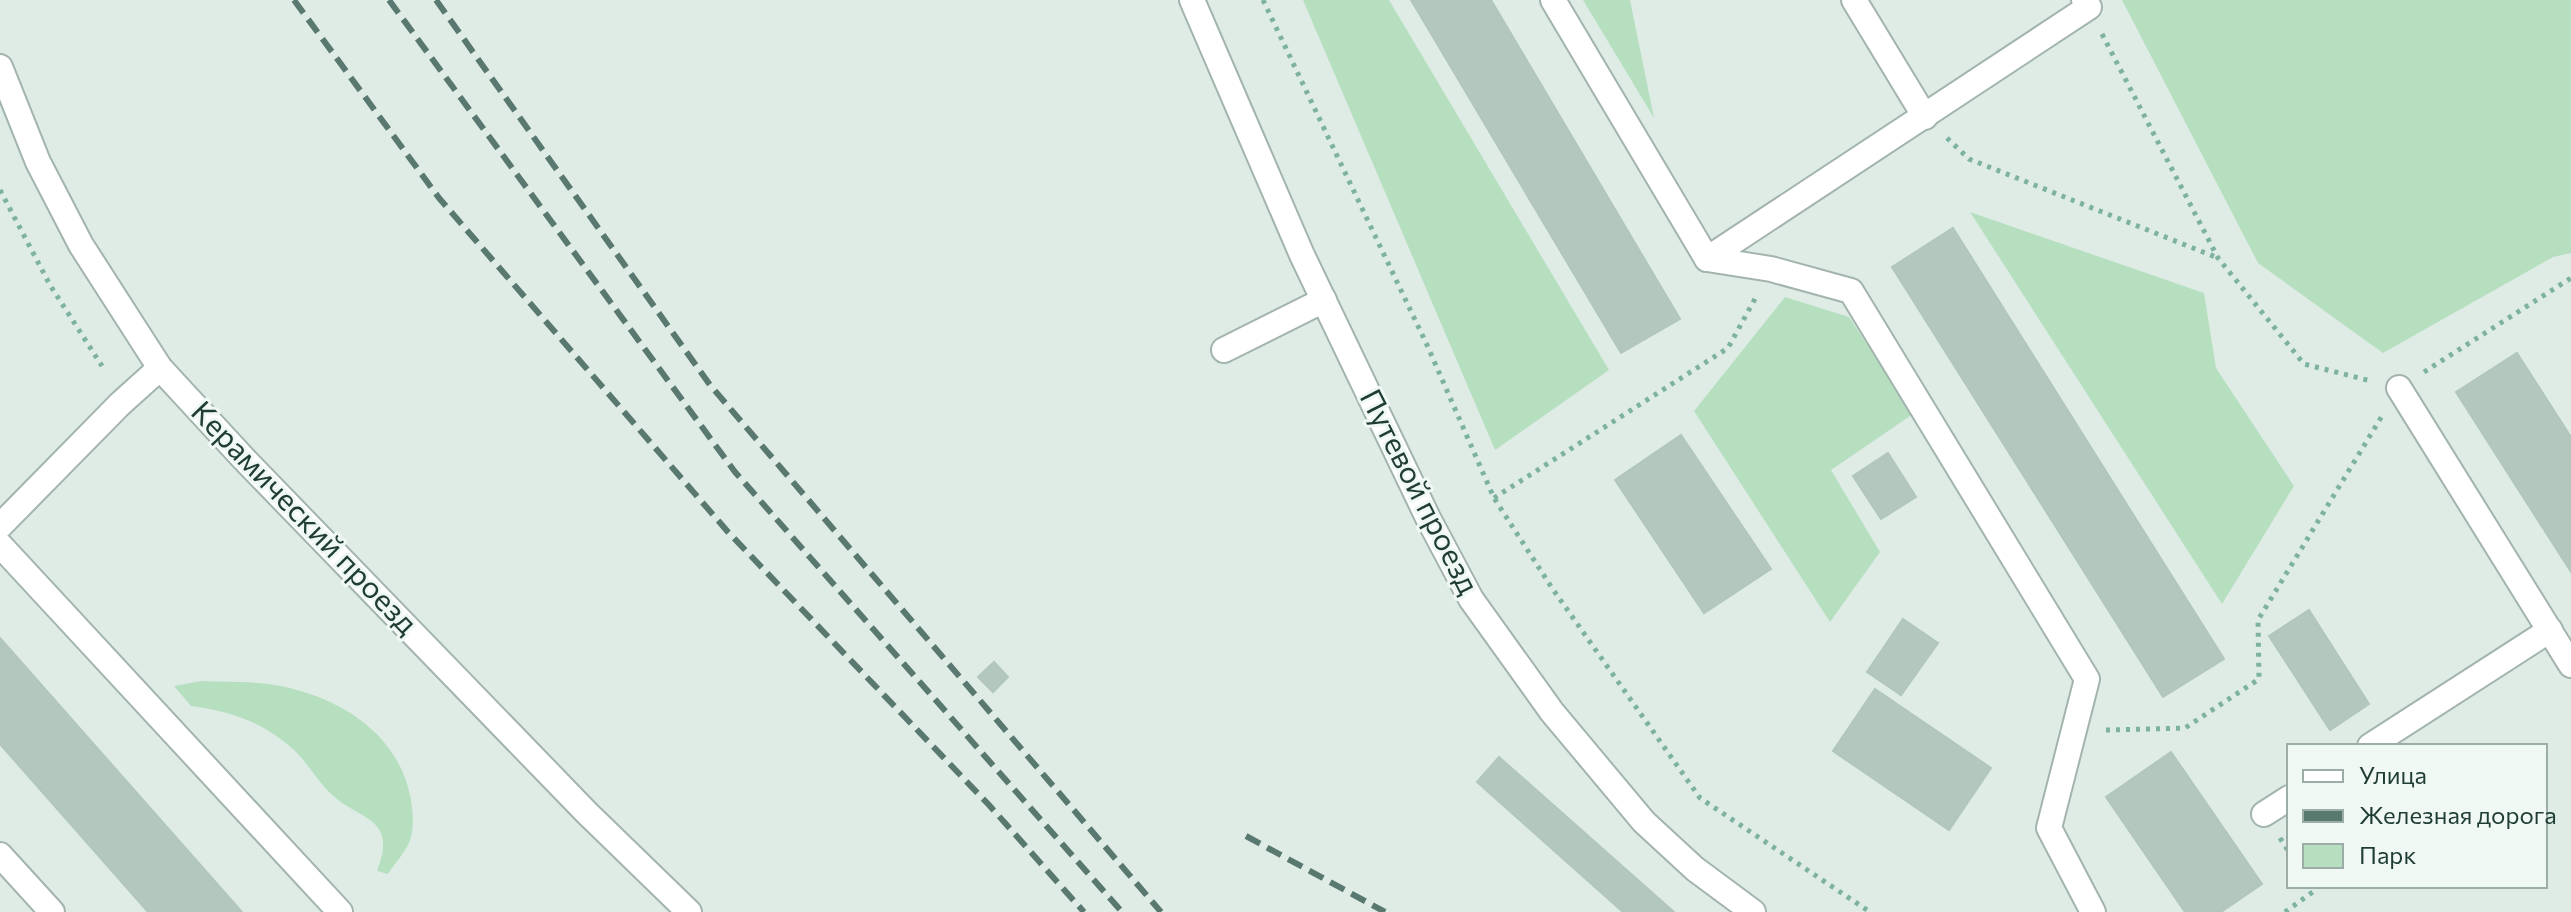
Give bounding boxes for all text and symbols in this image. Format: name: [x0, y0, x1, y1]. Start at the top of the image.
street label: Путевой проезд: [1354, 382, 1489, 599]
street label: Керамический проезд: [185, 392, 427, 641]
legend: [2287, 744, 2547, 888]
text: Улица: [2359, 760, 2427, 789]
text: Железная дорога: [2359, 800, 2557, 829]
text: Парк: [2359, 840, 2416, 869]

